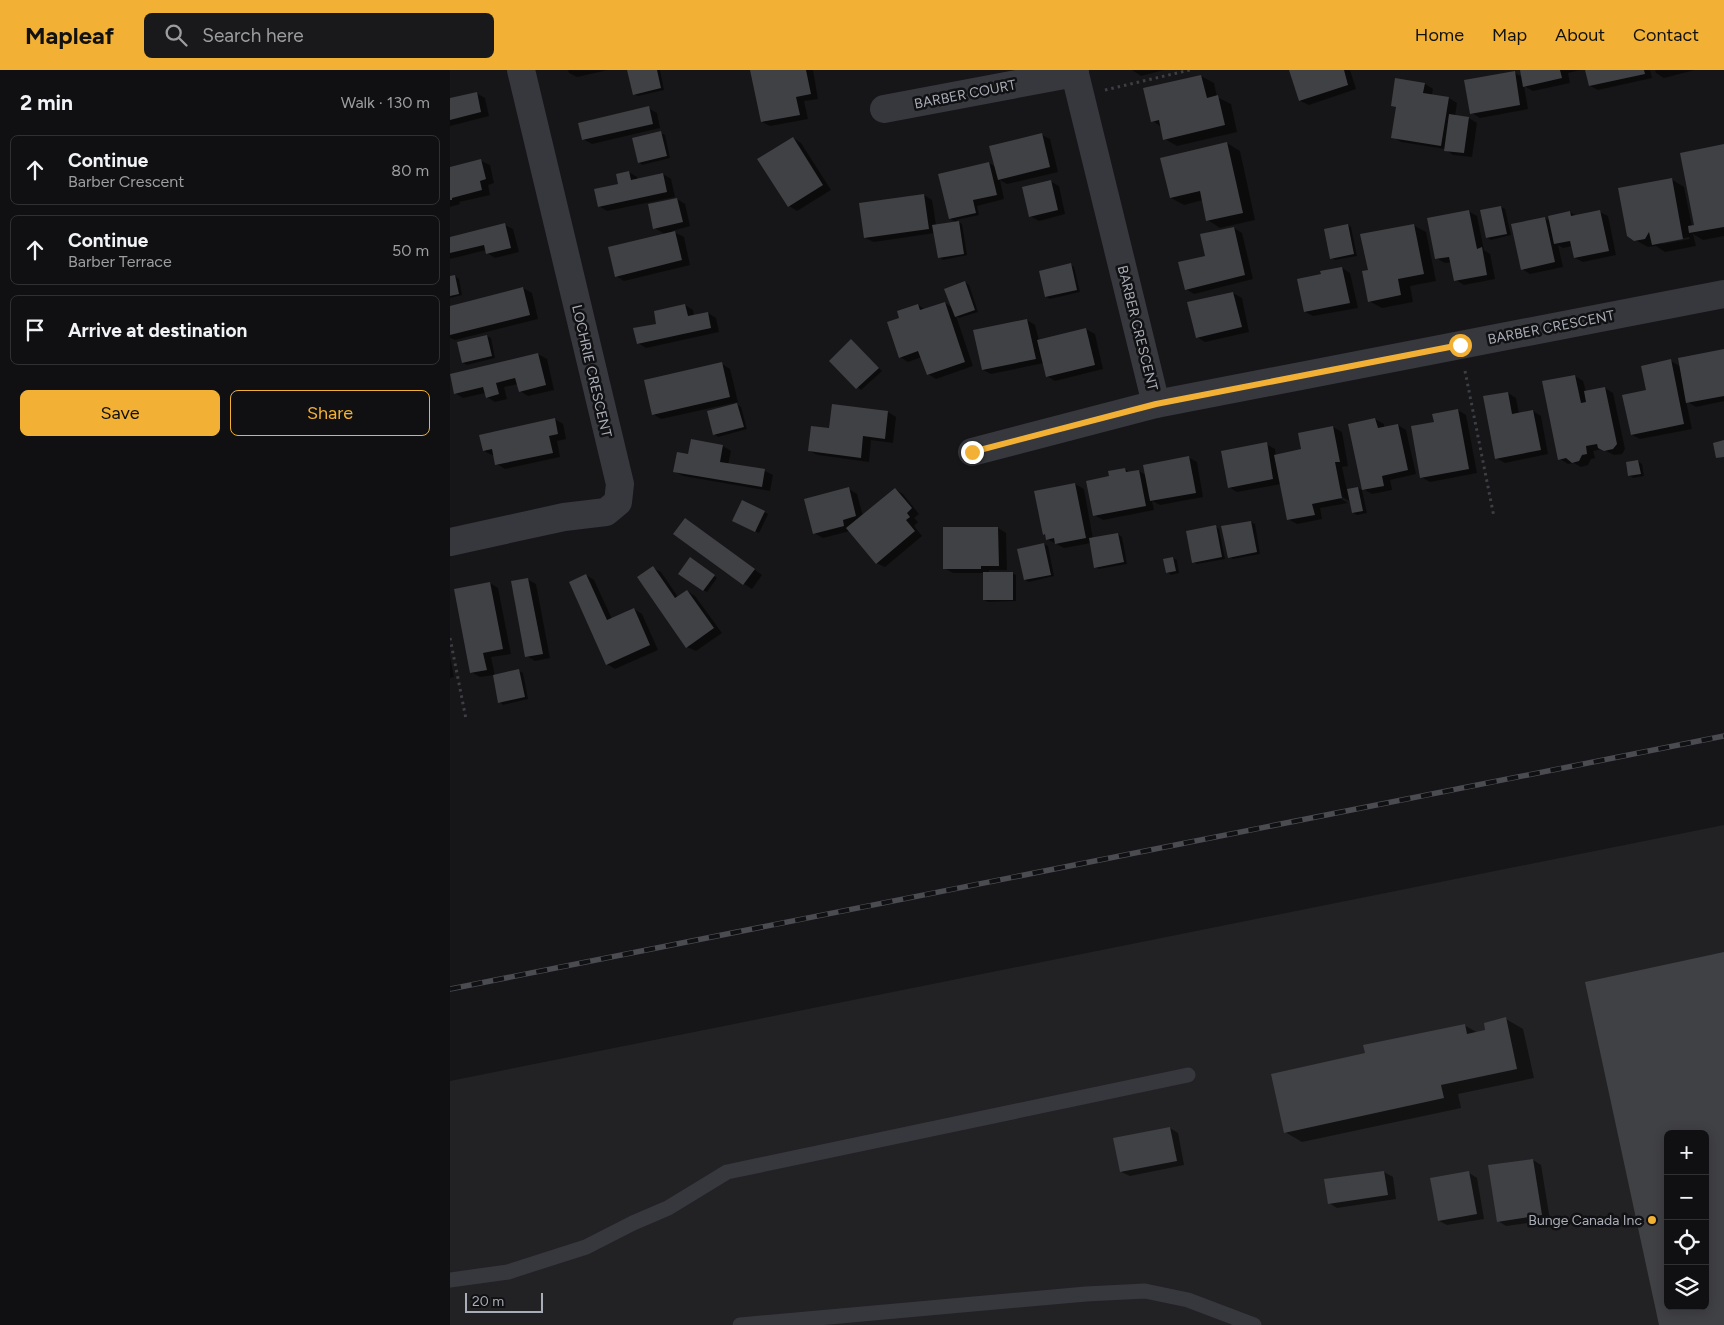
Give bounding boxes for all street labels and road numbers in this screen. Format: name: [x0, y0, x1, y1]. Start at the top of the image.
street label: BARBER COURT: [913, 76, 1018, 113]
street label: BARBER CRESCENT: [1114, 264, 1161, 393]
street label: LOCHRIE CRESCENT: [568, 303, 615, 439]
street label: BARBER CRESCENT: [1486, 307, 1616, 348]

